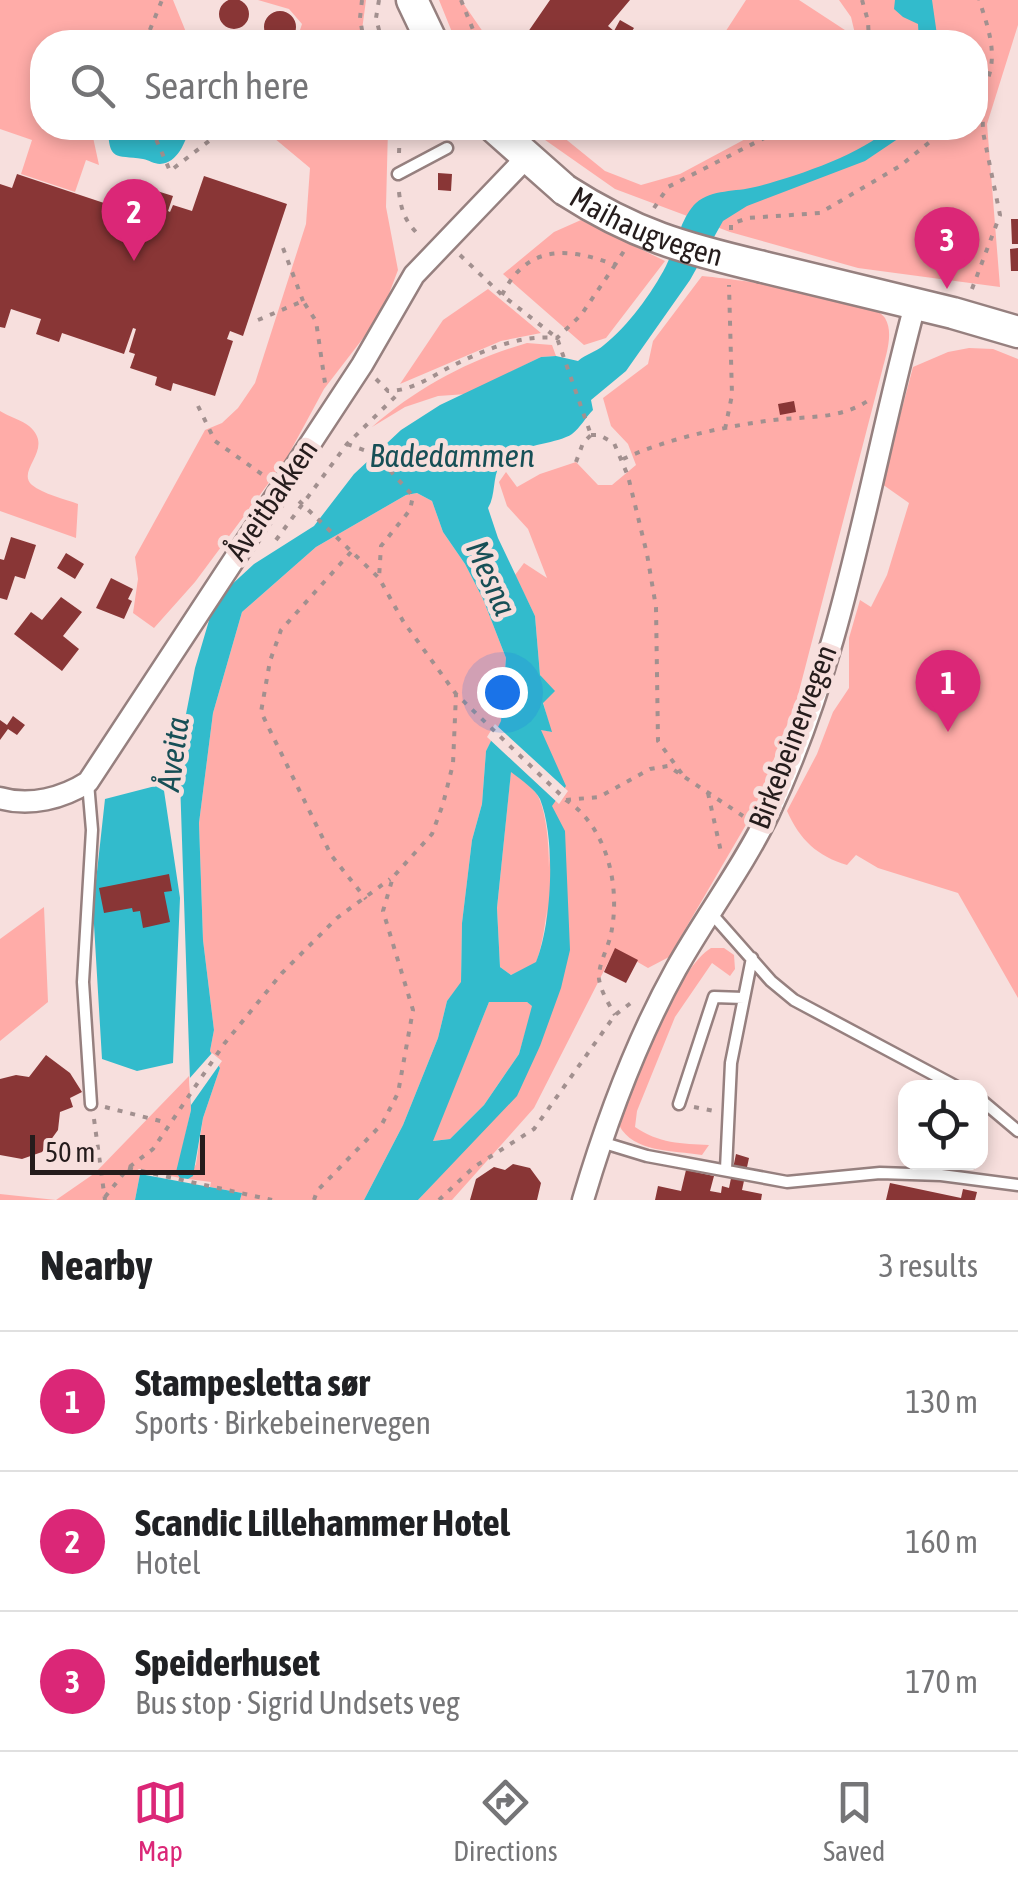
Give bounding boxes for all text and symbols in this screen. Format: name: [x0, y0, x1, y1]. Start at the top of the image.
search box: [30, 30, 988, 140]
icon: search: [65, 58, 120, 113]
text: Search here: [145, 64, 309, 107]
pin: 2: [102, 178, 166, 261]
street label: Maihaugvegen: [564, 179, 726, 272]
pin: 3: [914, 206, 980, 289]
street label: Åveitbakken: [218, 432, 324, 566]
water label: Badedammen: [369, 437, 535, 474]
water label: Mesna: [459, 535, 524, 621]
street label: Birkebeinervegen: [741, 640, 843, 833]
pin: 1: [916, 650, 980, 732]
your location: [477, 667, 528, 718]
water label: Åveita: [149, 714, 196, 794]
map controls: [898, 1080, 988, 1170]
button: locate: [898, 1080, 988, 1170]
scale bar: [30, 1130, 205, 1174]
text: 50 m: [45, 1136, 95, 1168]
text: Nearby: [40, 1241, 153, 1289]
text: 3 results: [879, 1247, 978, 1284]
text: Stampesletta sør: [135, 1361, 370, 1404]
text: 1: [65, 1383, 80, 1420]
text: 130 m: [905, 1383, 978, 1420]
text: Sports · Birkebeinervegen: [135, 1404, 431, 1441]
text: Scandic Lillehammer Hotel: [135, 1501, 510, 1544]
text: 2: [65, 1523, 80, 1560]
text: 160 m: [905, 1523, 978, 1560]
text: Hotel: [135, 1544, 201, 1581]
text: Speiderhuset: [135, 1641, 320, 1684]
text: 3: [65, 1663, 80, 1700]
text: 170 m: [905, 1663, 978, 1700]
text: Bus stop · Sigrid Undsets veg: [135, 1684, 460, 1721]
tab: Map: [133, 1775, 188, 1867]
tab: Directions: [453, 1775, 558, 1867]
tab: Saved: [823, 1775, 885, 1867]

